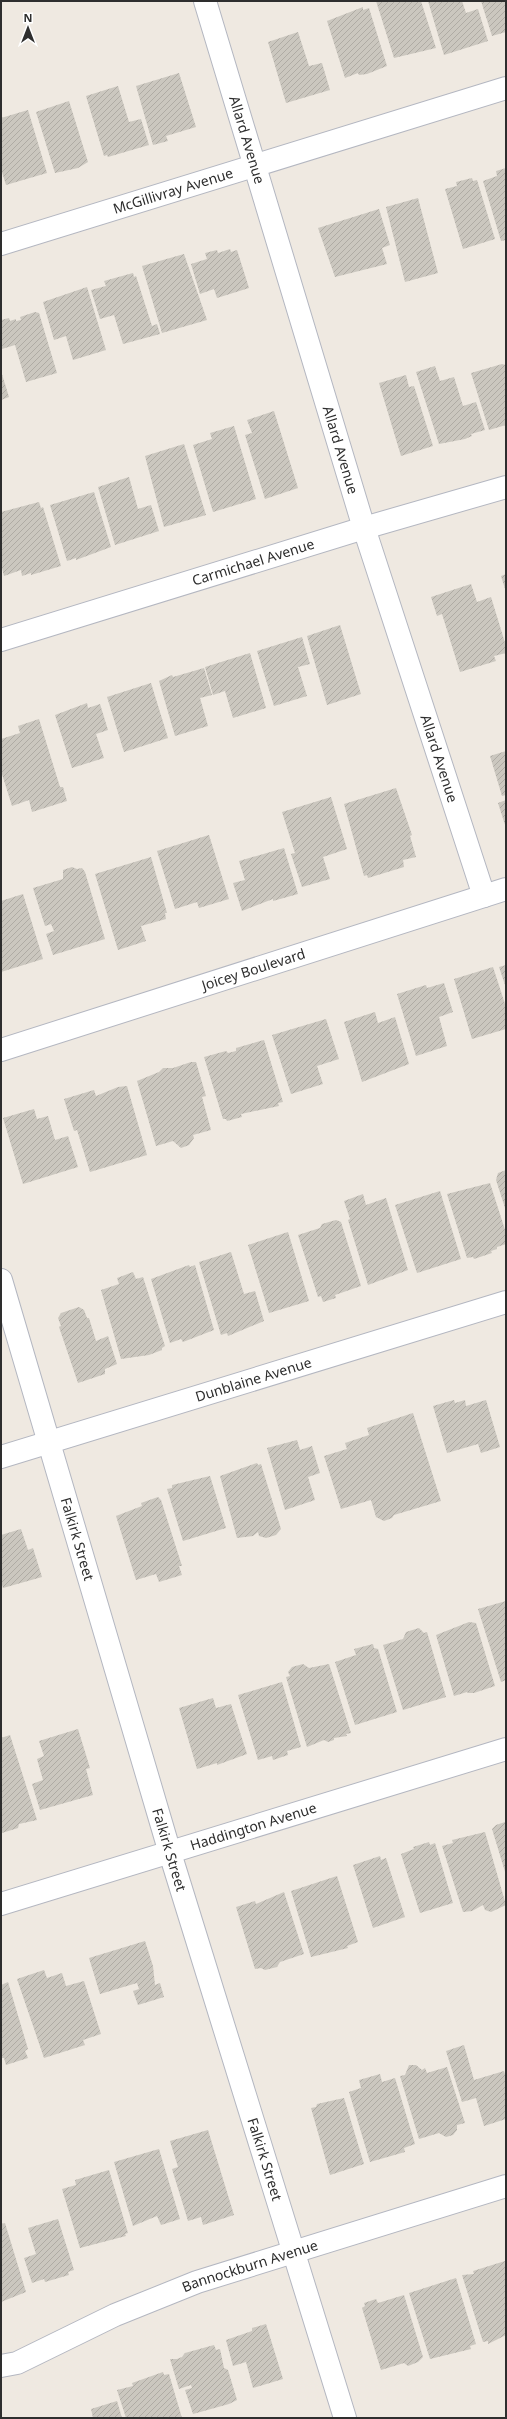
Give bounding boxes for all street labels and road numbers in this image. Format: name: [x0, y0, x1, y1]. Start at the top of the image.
street label: Allard Avenue: [225, 93, 270, 186]
street label: McGillivray Avenue: [110, 163, 235, 218]
street label: Allard Avenue: [319, 404, 363, 496]
street label: Carmichael Avenue: [190, 534, 317, 589]
street label: Allard Avenue: [417, 712, 463, 805]
street label: Joicey Boulevard: [197, 944, 308, 995]
street label: Dunblaine Avenue: [193, 1352, 314, 1406]
street label: Falkirk Street: [57, 1495, 99, 1583]
street label: Haddington Avenue: [188, 1798, 319, 1854]
street label: Falkirk Street: [148, 1806, 191, 1893]
street label: Falkirk Street: [244, 2115, 287, 2203]
street label: Bannockburn Avenue: [179, 2235, 320, 2296]

